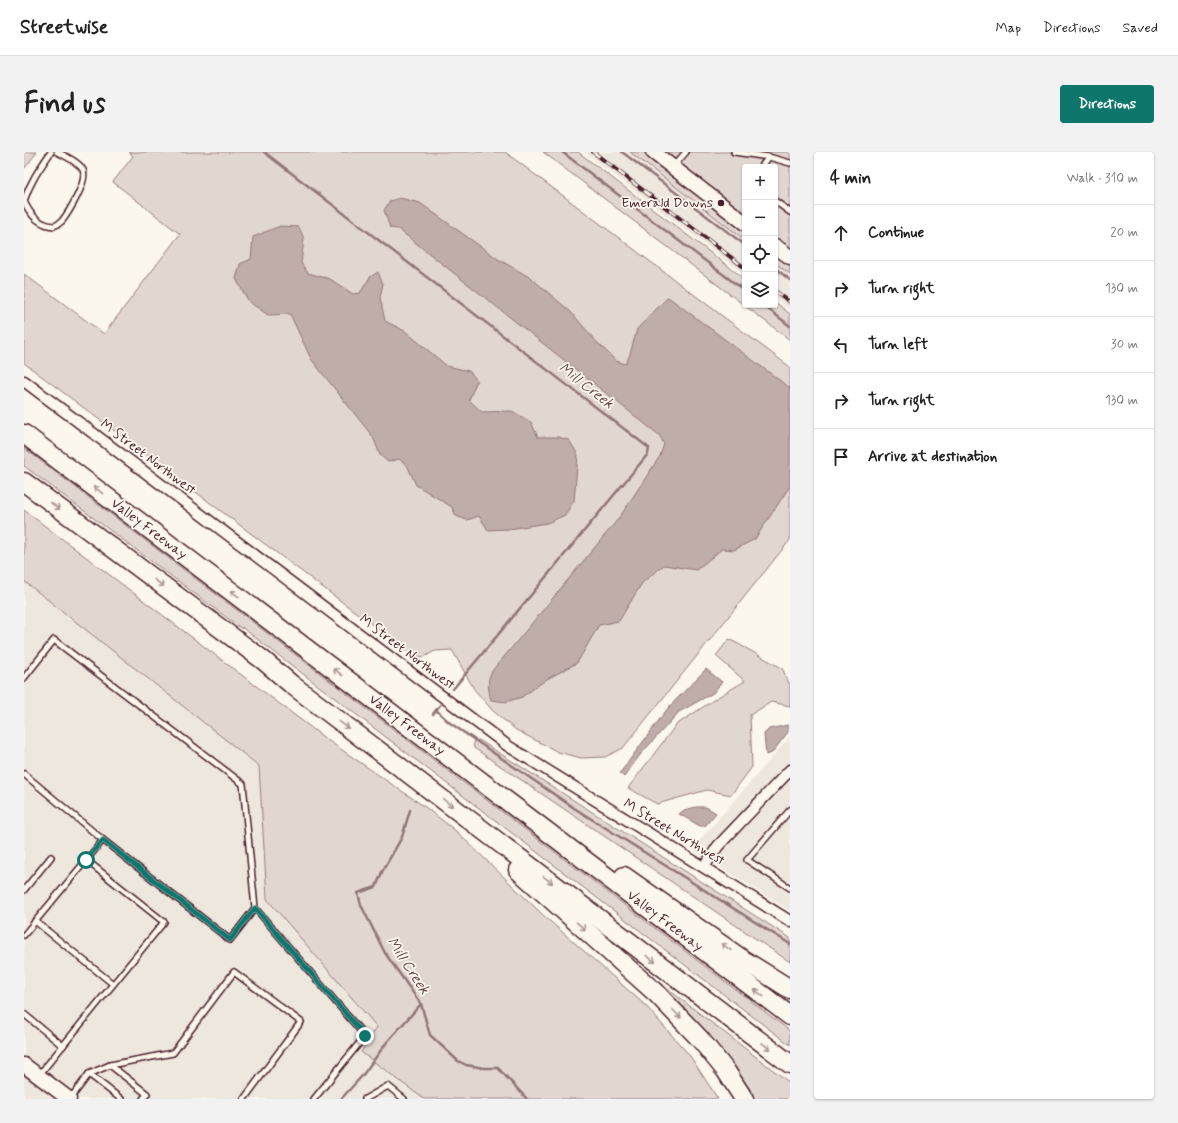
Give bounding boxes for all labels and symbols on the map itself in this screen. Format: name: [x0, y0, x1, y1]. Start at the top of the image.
place label: Emerald Downs: [621, 194, 713, 212]
marker: Emerald Downs: [716, 198, 726, 208]
water label: Mill Creek: [554, 358, 618, 414]
street label: M Street Northwest: [96, 415, 200, 499]
one-way arrow: [92, 486, 103, 494]
street label: Valley Freeway: [107, 494, 191, 564]
one-way arrow: [50, 501, 61, 510]
one-way arrow: [154, 579, 165, 587]
one-way arrow: [229, 590, 240, 598]
street label: M Street Northwest: [355, 610, 459, 694]
one-way arrow: [333, 668, 344, 677]
street label: Valley Freeway: [365, 690, 449, 760]
one-way arrow: [339, 721, 350, 729]
street label: M Street Northwest: [620, 795, 728, 870]
one-way arrow: [442, 799, 453, 808]
route start: [77, 851, 95, 869]
one-way arrow: [542, 876, 553, 884]
street label: Valley Freeway: [623, 886, 707, 956]
one-way arrow: [576, 921, 586, 931]
water label: Mill Creek: [382, 933, 434, 999]
one-way arrow: [720, 943, 731, 951]
one-way arrow: [646, 954, 657, 963]
one-way arrow: [753, 989, 764, 997]
one-way arrow: [672, 1009, 682, 1019]
route end: [356, 1027, 374, 1045]
one-way arrow: [761, 1041, 772, 1050]

